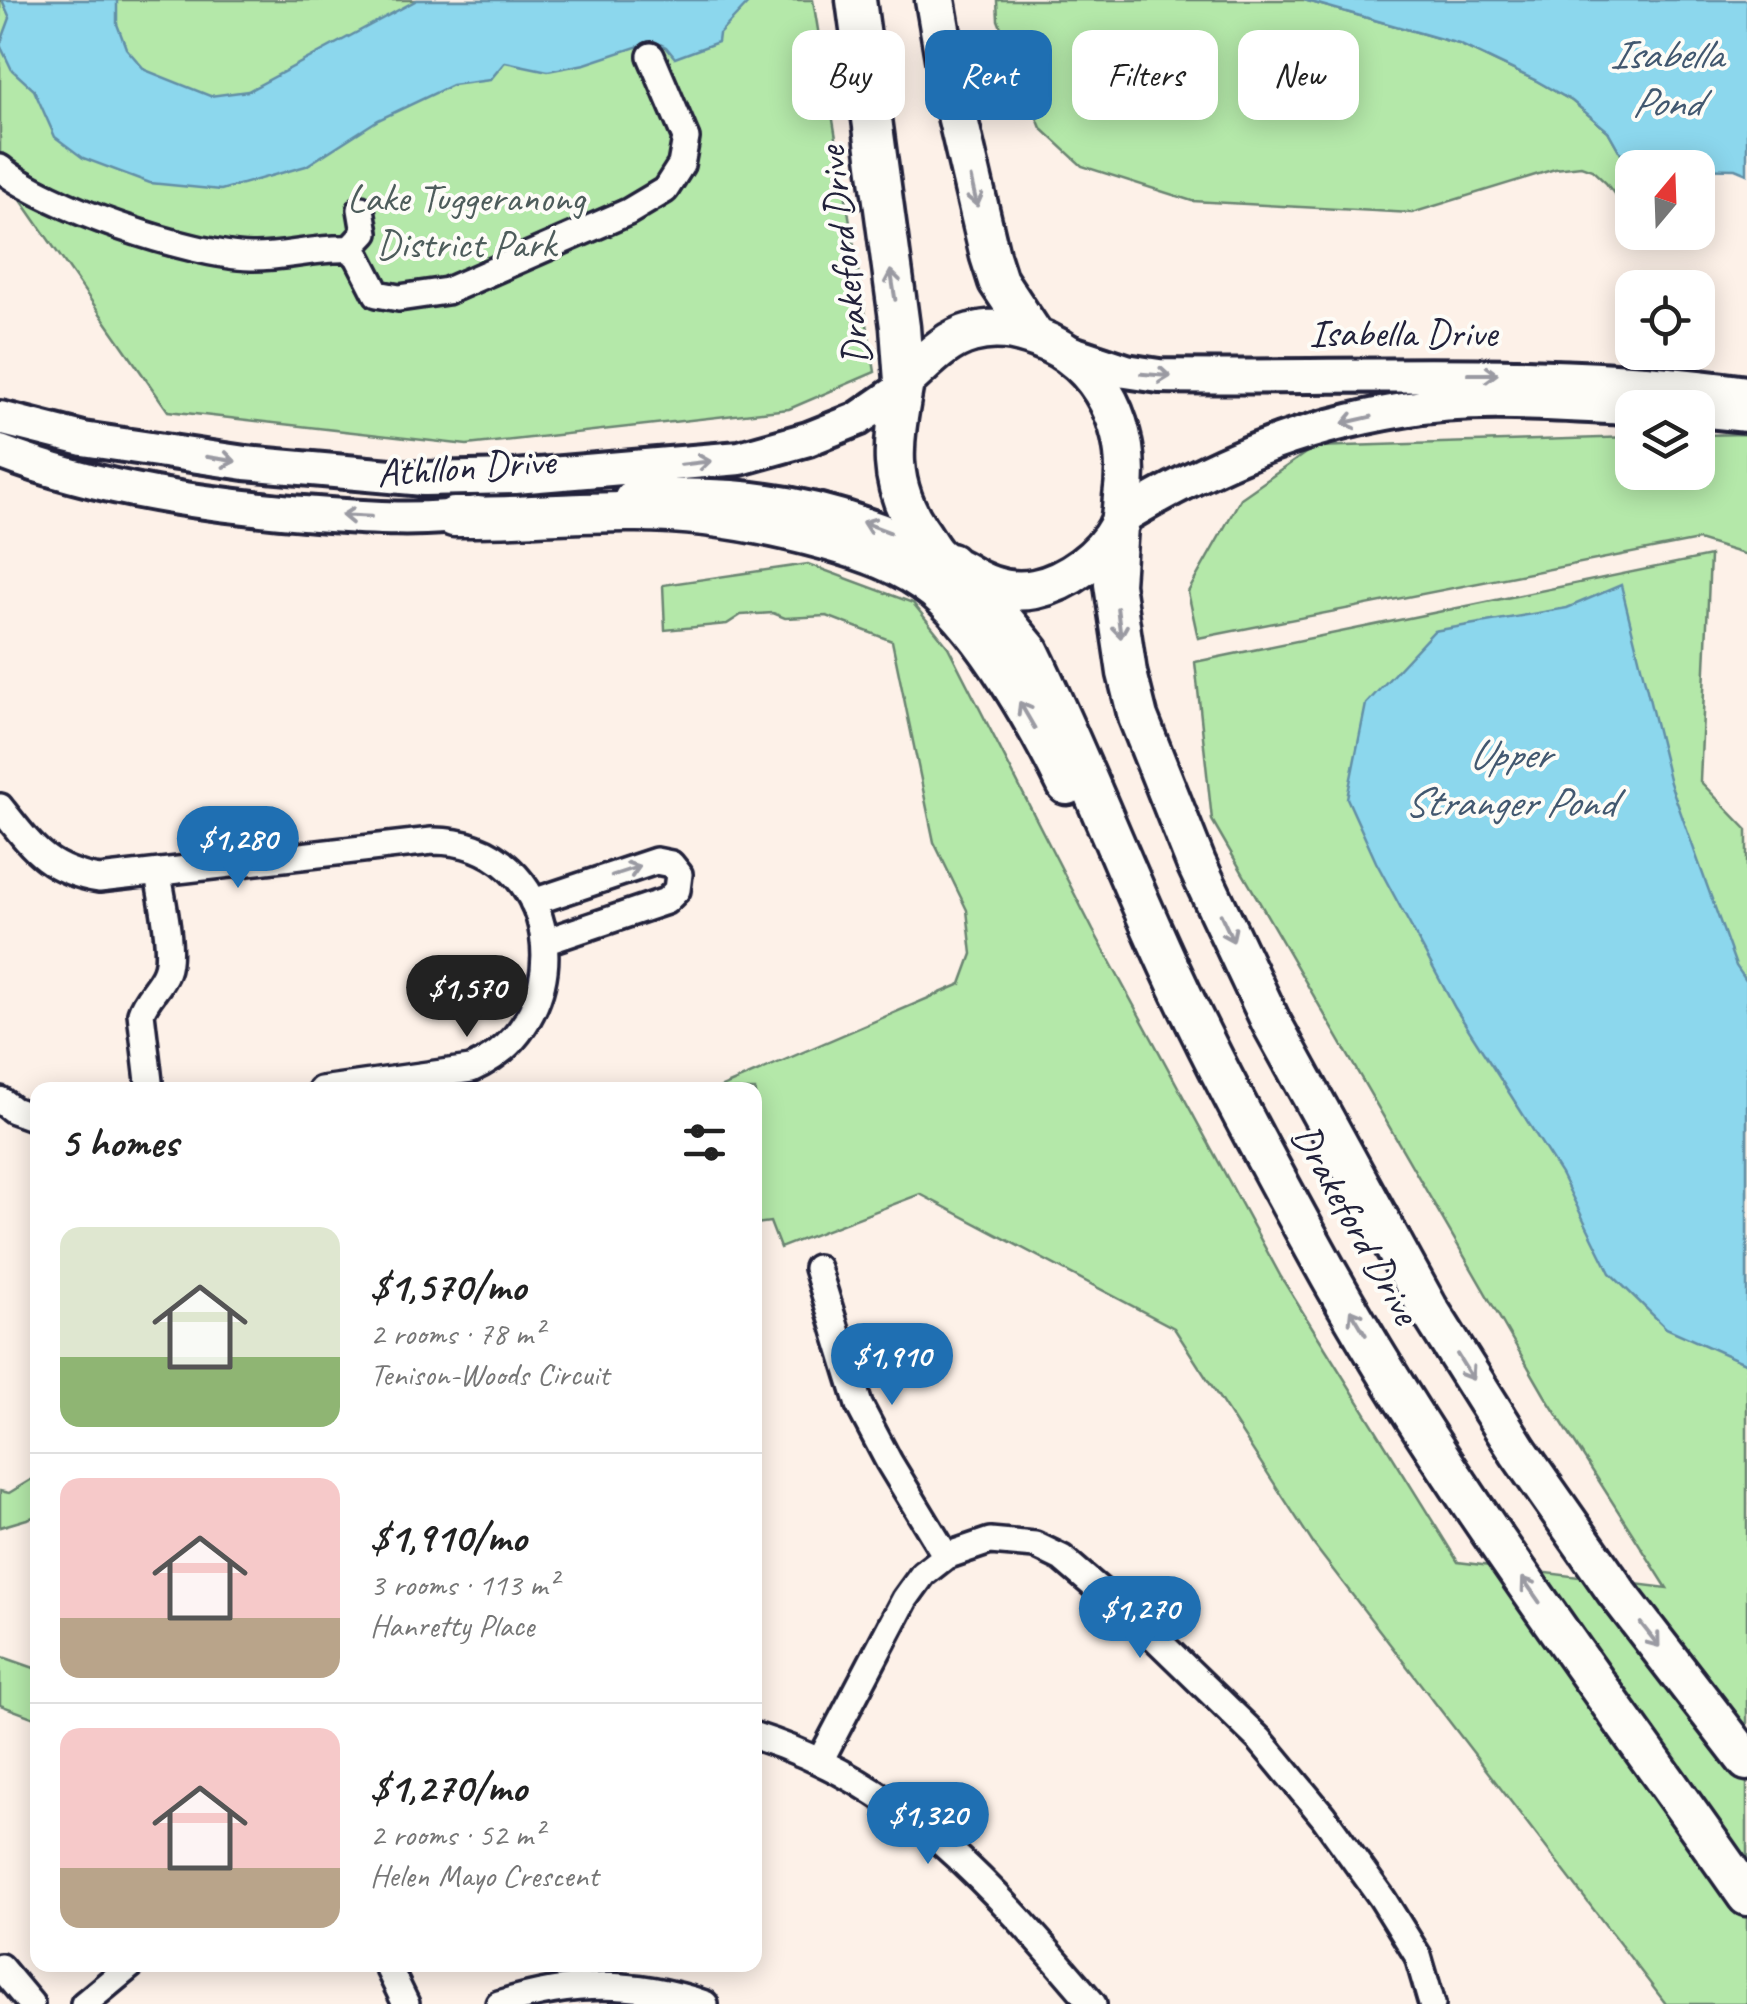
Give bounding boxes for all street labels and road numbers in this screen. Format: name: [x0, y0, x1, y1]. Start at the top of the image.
street label: Drakeford Drive: [805, 141, 882, 368]
street label: Isabella Drive: [1309, 308, 1500, 358]
street label: Athllon Drive: [375, 436, 560, 498]
street label: Drakeford Drive: [1281, 1116, 1433, 1335]

